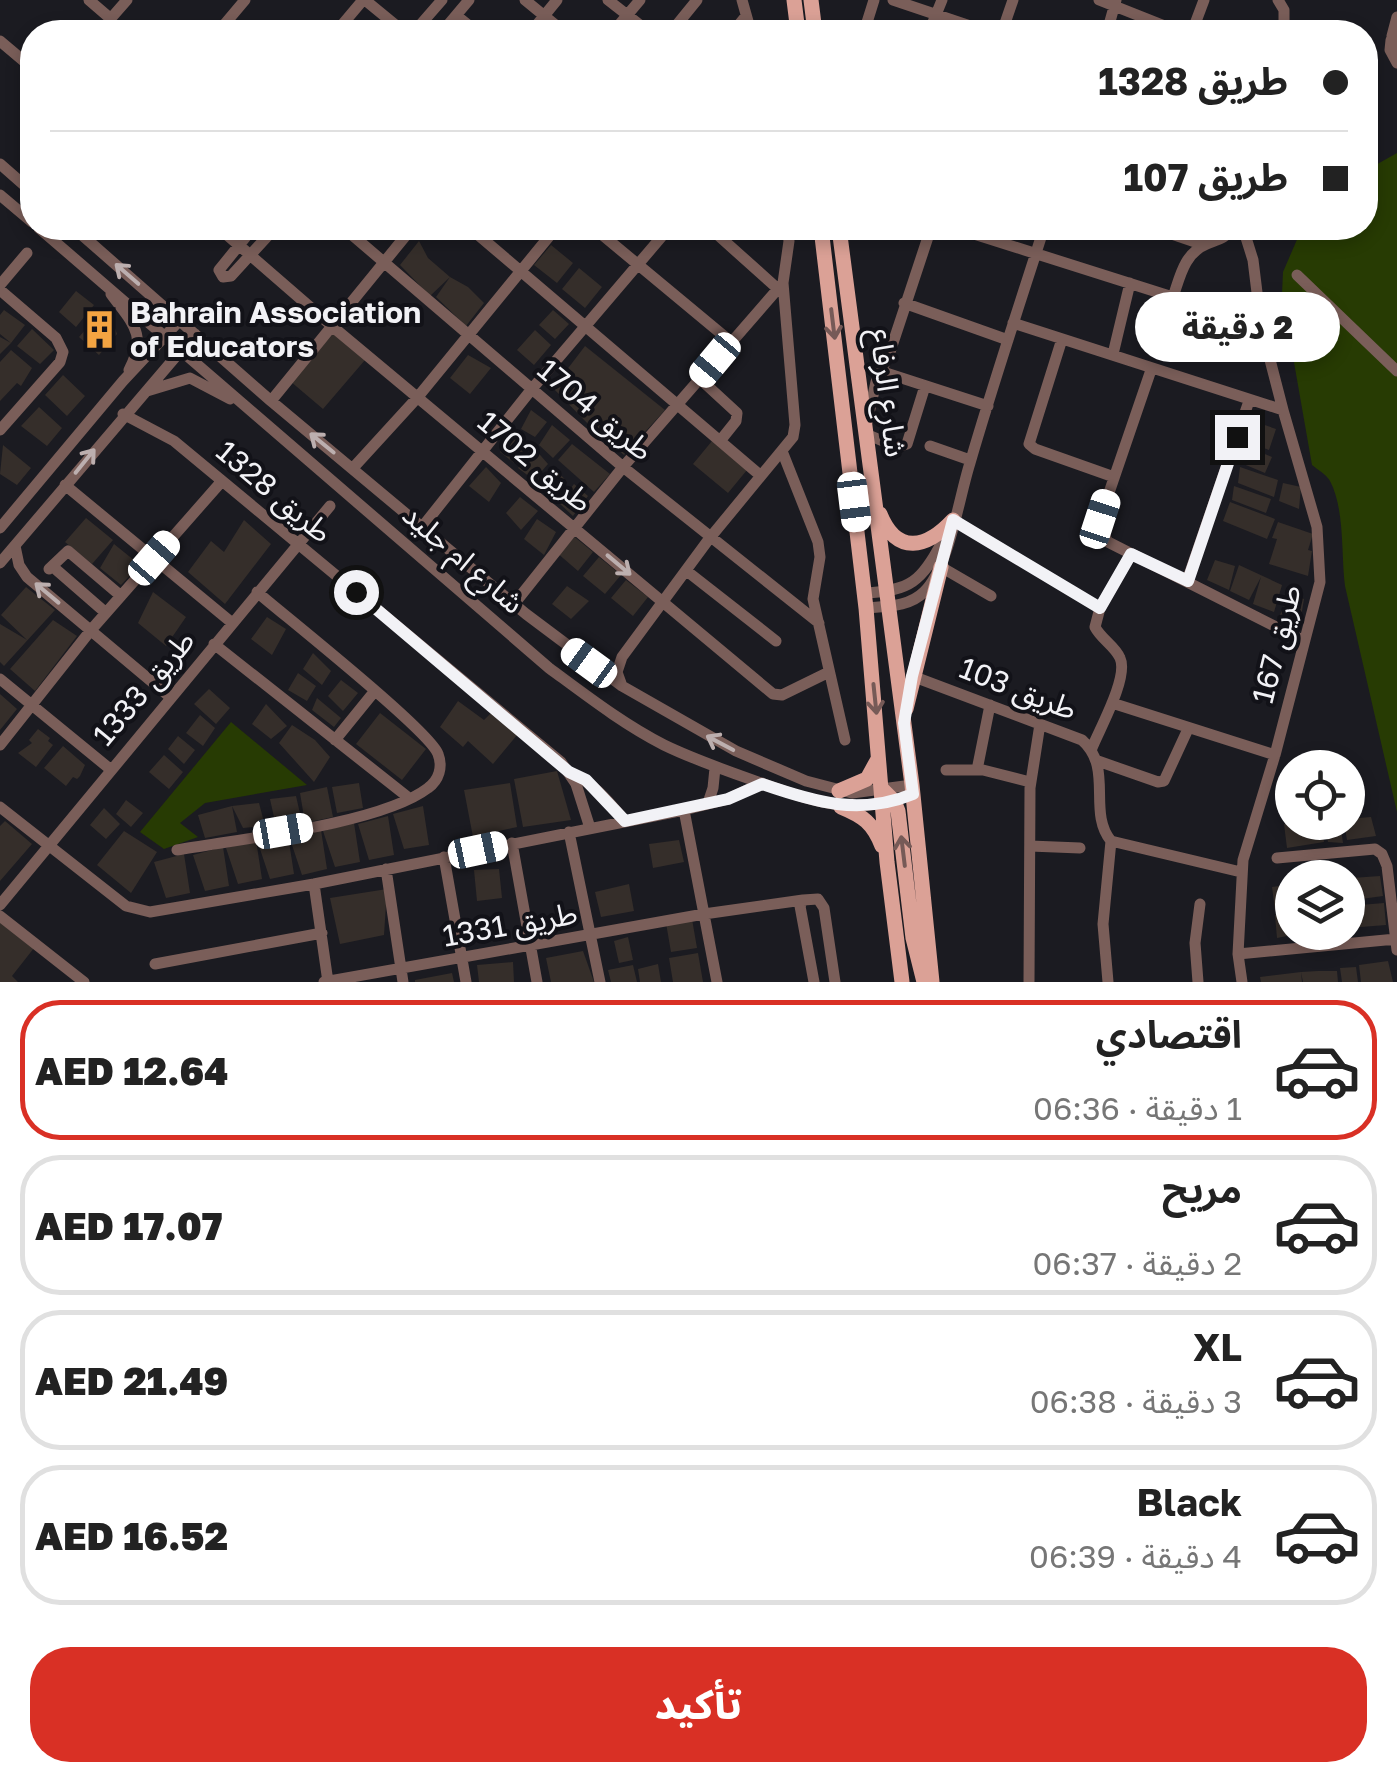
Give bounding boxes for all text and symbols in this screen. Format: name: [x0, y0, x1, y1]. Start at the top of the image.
text: طريق 1328: [1098, 58, 1288, 103]
text: طريق 107: [1123, 154, 1288, 199]
one-way arrow: [115, 262, 140, 285]
callout: 2 دقيقة: [1134, 292, 1340, 362]
place label: Bahrain Association of Educators: [130, 294, 421, 364]
one-way arrow: [824, 308, 843, 340]
text: 2 دقيقة: [1182, 308, 1293, 346]
building icon: Bahrain Association of Educators: [79, 309, 121, 351]
car: [684, 327, 746, 393]
street label: شارع الرفاع: [858, 327, 915, 460]
street label: طريق 1704: [530, 351, 661, 469]
street label: طريق 1702: [470, 403, 600, 520]
route end: [1215, 415, 1260, 460]
one-way arrow: [309, 432, 335, 454]
street label: طريق 1328: [209, 433, 340, 551]
one-way arrow: [74, 449, 96, 475]
car: [835, 470, 873, 534]
car: [1076, 486, 1124, 552]
street label: شارع ام جليد: [392, 496, 532, 624]
car: [123, 526, 185, 590]
one-way arrow: [605, 554, 631, 576]
route start: [334, 570, 379, 615]
street label: طريق 167: [1244, 581, 1309, 707]
one-way arrow: [34, 582, 60, 604]
street label: طريق 1333: [85, 622, 203, 753]
car: [556, 633, 622, 693]
street label: طريق 103: [954, 649, 1082, 728]
one-way arrow: [866, 682, 885, 714]
one-way arrow: [706, 732, 735, 752]
map controls: [1275, 750, 1365, 950]
button: locate: [1275, 750, 1365, 840]
car: [251, 811, 315, 851]
car: [446, 829, 510, 871]
one-way arrow: [893, 836, 912, 868]
button: layers: [1275, 860, 1365, 950]
street label: طريق 1331: [440, 894, 580, 955]
text: اقتصادي: [1096, 1011, 1242, 1056]
icon: car: [1272, 1025, 1362, 1115]
text: AED 12.64: [35, 1048, 228, 1093]
text: 1 دقيقة · 06:36: [1033, 1089, 1242, 1127]
text: مريح: [1162, 1166, 1242, 1211]
icon: car: [1272, 1180, 1362, 1270]
text: AED 17.07: [35, 1203, 223, 1248]
text: 2 دقيقة · 06:37: [1032, 1244, 1242, 1282]
text: XL: [1193, 1324, 1242, 1369]
icon: car: [1272, 1335, 1362, 1425]
text: AED 21.49: [35, 1358, 228, 1403]
text: 3 دقيقة · 06:38: [1030, 1382, 1242, 1420]
text: Black: [1137, 1479, 1242, 1524]
icon: car: [1272, 1490, 1362, 1580]
text: AED 16.52: [35, 1513, 228, 1558]
text: 4 دقيقة · 06:39: [1029, 1537, 1242, 1575]
button: تأكيد: [30, 1647, 1367, 1762]

